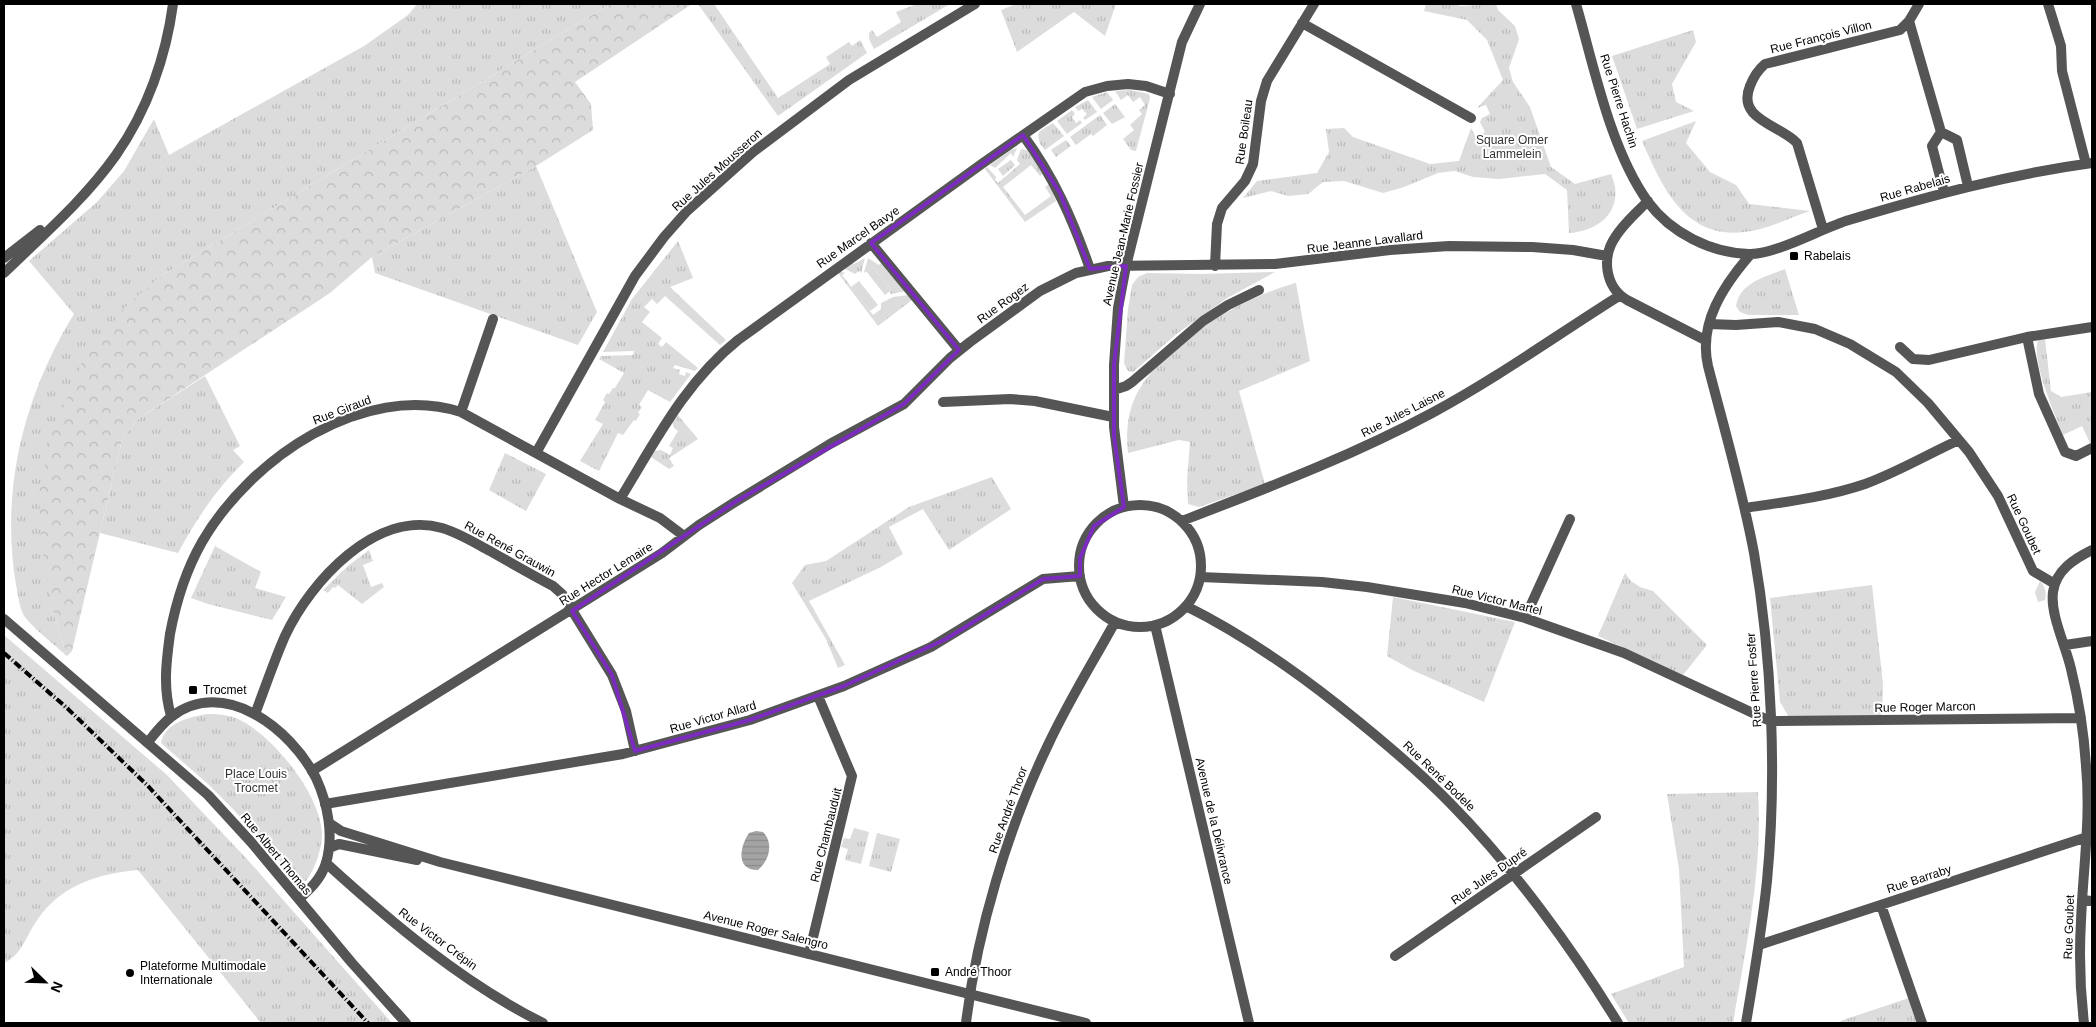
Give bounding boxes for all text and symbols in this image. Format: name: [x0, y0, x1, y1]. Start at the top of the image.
street label: Rue François Villon: [1769, 18, 1873, 56]
street label: Rue Pierre Hachin: [1597, 52, 1641, 150]
street label: Rue Boileau: [1233, 99, 1255, 165]
street label: Rue Jules Mousseron: [669, 126, 765, 214]
park label: Square Omer Lammelein: [1476, 133, 1548, 161]
street label: Avenue Jean-Marie Fossier: [1100, 161, 1146, 307]
street label: Rue Rabelais: [1878, 171, 1952, 205]
street label: Rue Marcel Bavye: [814, 203, 902, 271]
street label: Rue Jeanne Lavallard: [1306, 228, 1424, 256]
place label: Rabelais: [1804, 249, 1851, 263]
marker: Rabelais: [1788, 250, 1800, 262]
street label: Rue Rogez: [975, 280, 1031, 326]
street label: Rue Jules Laisne: [1359, 386, 1447, 440]
street label: Rue Giraud: [311, 392, 373, 428]
street label: Rue Goubet: [2004, 492, 2044, 557]
street label: Rue René Grauwin: [462, 518, 558, 580]
street label: Rue Hector Lemaire: [557, 539, 656, 608]
street label: Rue Victor Martel: [1450, 582, 1544, 618]
street label: Rue Pierre Fosfer: [1744, 632, 1764, 728]
place label: Trocmet: [203, 683, 247, 697]
marker: Trocmet: [187, 684, 199, 696]
street label: Rue Victor Allard: [668, 698, 758, 736]
street label: Rue Roger Marcon: [1874, 699, 1976, 715]
street label: Rue René Bodele: [1400, 738, 1478, 814]
street label: Avenue de la Délivrance: [1193, 756, 1235, 886]
street label: Rue André Thoor: [986, 765, 1030, 855]
park label: Place Louis Trocmet: [225, 767, 287, 795]
street label: Rue Chambauduit: [808, 786, 845, 884]
street label: Rue Albert Thomas: [238, 810, 314, 898]
street label: Rue Jules Dupré: [1448, 844, 1530, 907]
street label: Rue Barraby: [1885, 862, 1953, 896]
street label: Rue Goubet: [2061, 894, 2077, 960]
street label: Rue Victor Crépin: [396, 905, 480, 973]
street label: Avenue Roger Salengro: [702, 908, 830, 952]
north arrow: [20, 957, 70, 1007]
place label: Plateforme Multimodale Internationale: [140, 959, 266, 987]
place label: André Thoor: [945, 965, 1012, 979]
marker: André Thoor: [929, 966, 941, 978]
marker: Plateforme Multimodale Internationale: [124, 967, 136, 979]
text: N: [48, 979, 66, 995]

